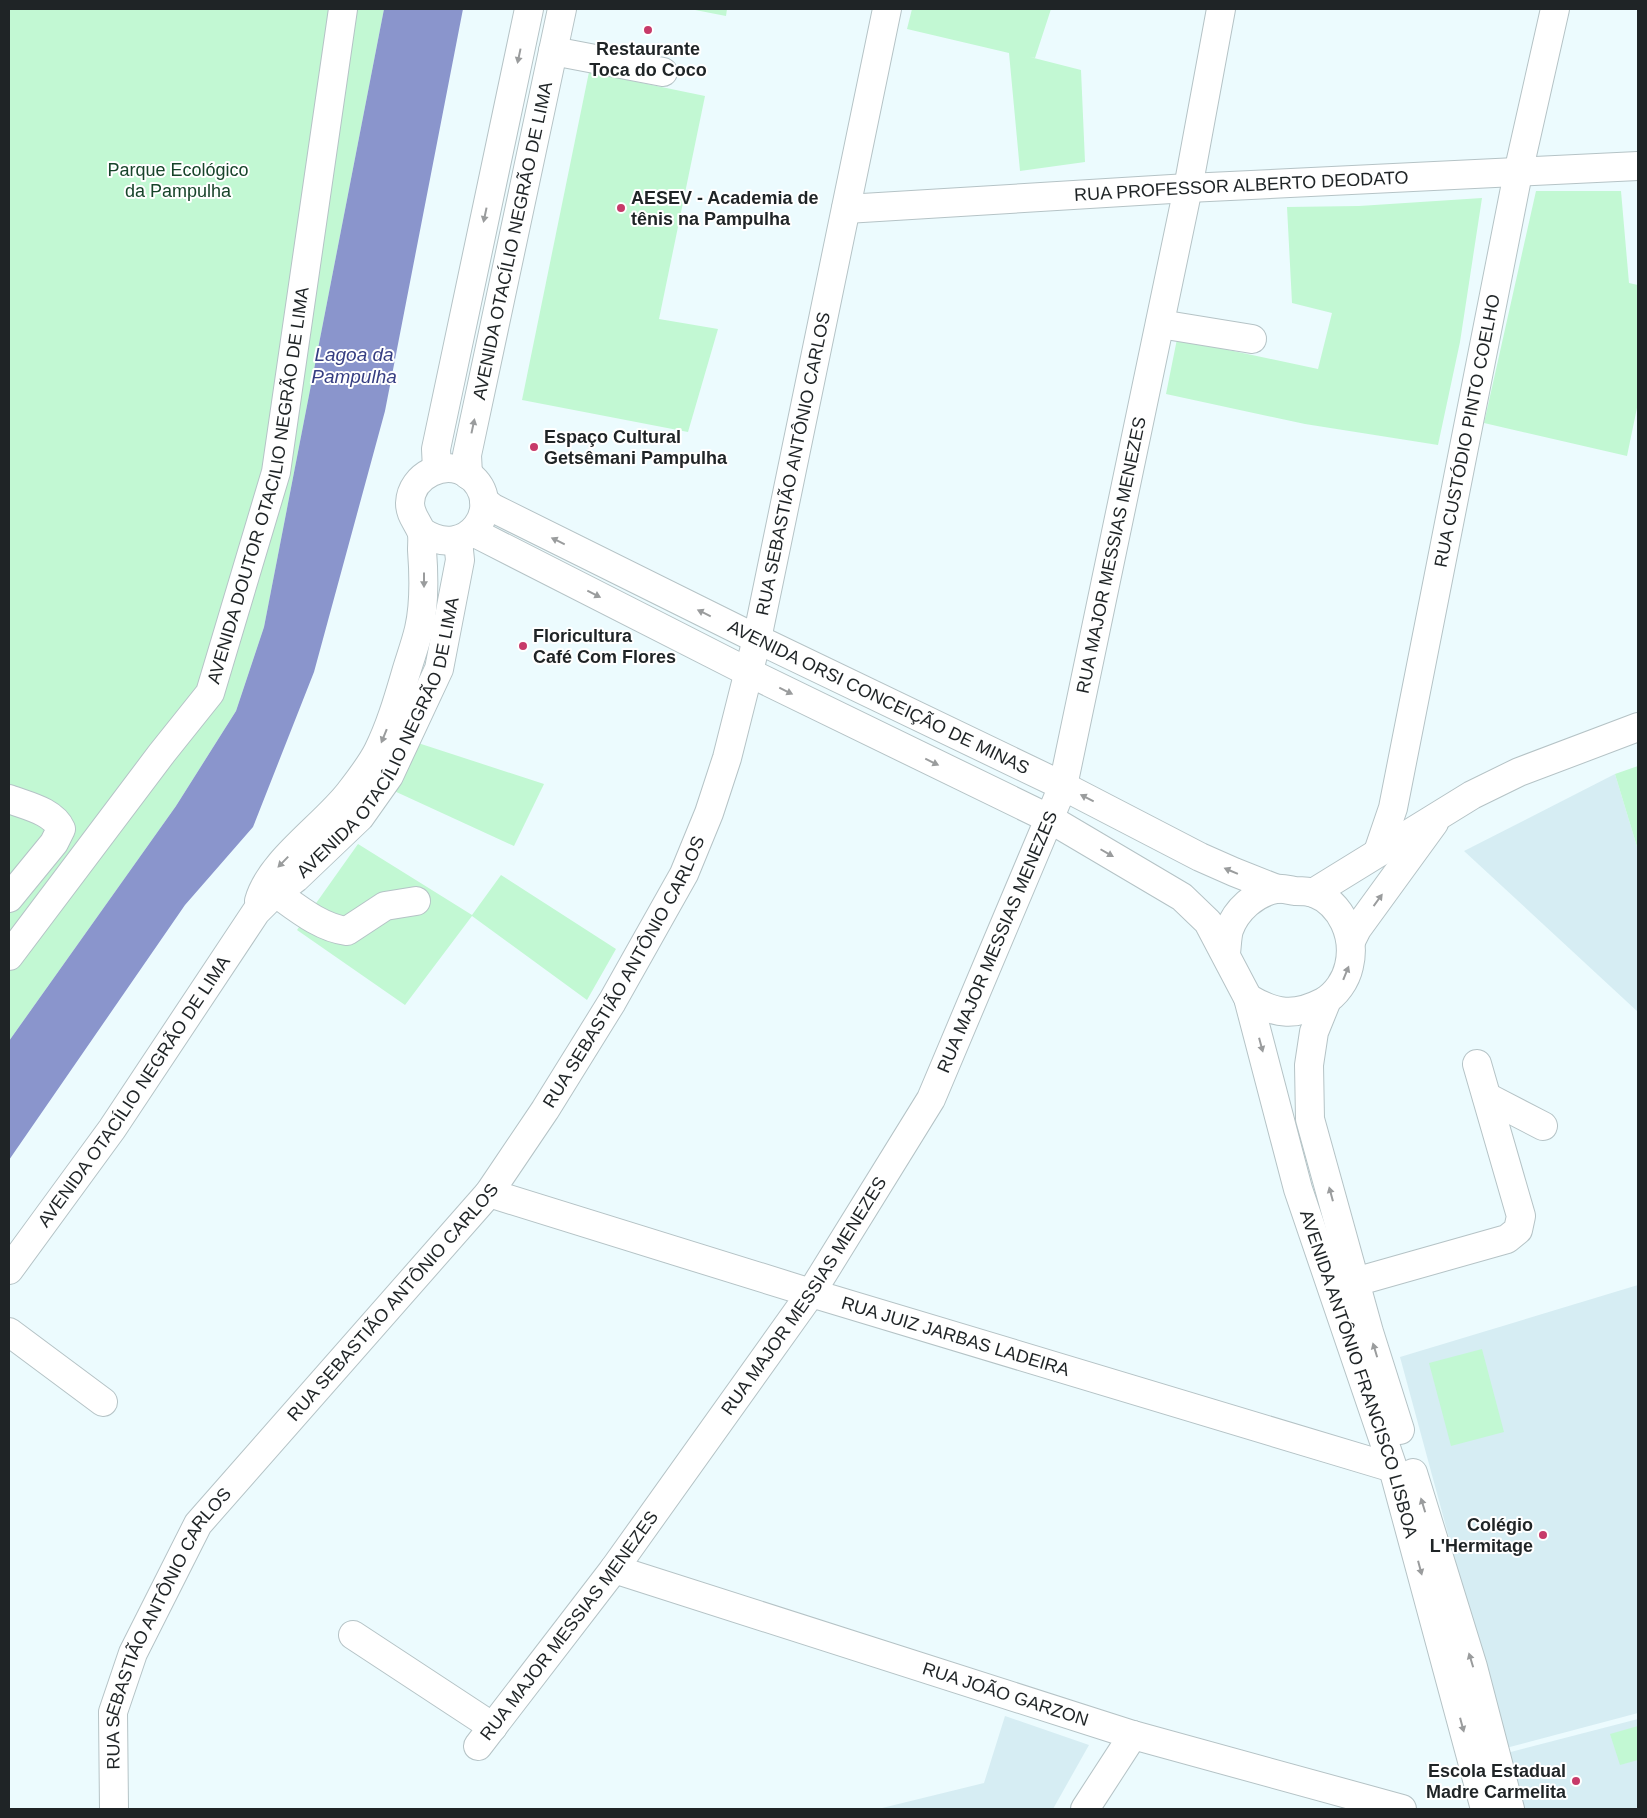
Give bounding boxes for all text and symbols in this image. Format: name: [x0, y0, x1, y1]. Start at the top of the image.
marker: Restaurante Toca do Coco: [642, 24, 654, 36]
place label: Restaurante Toca do Coco: [589, 39, 707, 80]
one-way arrow: [514, 49, 522, 65]
street label: AVENIDA OTACÍLIO NEGRÃO DE LIMA: [469, 80, 556, 402]
park label: Parque Ecológico da Pampulha: [107, 160, 249, 201]
street label: RUA PROFESSOR ALBERTO DEODATO: [1073, 167, 1409, 205]
place label: AESEV - Academia de tênis na Pampulha: [631, 188, 818, 229]
marker: AESEV - Academia de tênis na Pampulha: [615, 202, 627, 214]
one-way arrow: [481, 208, 489, 223]
street label: AVENIDA DOUTOR OTACILIO NEGRÃO DE LIMA: [203, 285, 313, 686]
street label: RUA CUSTÓDIO PINTO COELHO: [1431, 292, 1504, 569]
street label: RUA SEBASTIÃO ANTÔNIO CARLOS: [752, 310, 834, 617]
water label: Lagoa da Pampulha: [311, 344, 397, 387]
street label: RUA MAJOR MESSIAS MENEZES: [1073, 415, 1150, 695]
one-way arrow: [469, 419, 477, 434]
place label: Espaço Cultural Getsêmani Pampulha: [544, 427, 728, 468]
marker: Espaço Cultural Getsêmani Pampulha: [528, 441, 540, 453]
one-way arrow: [551, 537, 566, 545]
one-way arrow: [420, 572, 428, 588]
one-way arrow: [587, 590, 601, 598]
street label: AVENIDA OTACÍLIO NEGRÃO DE LIMA: [293, 595, 463, 882]
one-way arrow: [697, 609, 711, 617]
street label: AVENIDA ORSI CONCEIÇÃO DE MINAS: [725, 616, 1033, 778]
place label: Floricultura Café Com Flores: [533, 626, 676, 667]
marker: Floricultura Café Com Flores: [517, 640, 529, 652]
one-way arrow: [779, 687, 793, 695]
one-way arrow: [379, 729, 387, 743]
one-way arrow: [925, 758, 939, 766]
one-way arrow: [1079, 794, 1094, 802]
street label: RUA MAJOR MESSIAS MENEZES: [933, 808, 1061, 1076]
street label: RUA SEBASTIÃO ANTÔNIO CARLOS: [539, 833, 708, 1111]
one-way arrow: [1100, 849, 1115, 857]
one-way arrow: [277, 856, 289, 868]
one-way arrow: [1224, 867, 1239, 875]
one-way arrow: [1373, 894, 1383, 907]
street label: AVENIDA OTACÍLIO NEGRÃO DE LIMA: [34, 952, 234, 1231]
one-way arrow: [1342, 965, 1350, 980]
one-way arrow: [1257, 1037, 1265, 1052]
street label: RUA MAJOR MESSIAS MENEZES: [717, 1173, 890, 1419]
street label: RUA SEBASTIÃO ANTÔNIO CARLOS: [283, 1180, 502, 1425]
one-way arrow: [1326, 1186, 1334, 1201]
street label: AVENIDA ANTÔNIO FRANCISCO LISBOA: [1296, 1207, 1421, 1540]
street label: RUA JUIZ JARBAS LADEIRA: [839, 1293, 1072, 1380]
one-way arrow: [1370, 1342, 1378, 1357]
street label: RUA SEBASTIÃO ANTÔNIO CARLOS: [102, 1484, 235, 1770]
one-way arrow: [1419, 1498, 1426, 1513]
street label: RUA MAJOR MESSIAS MENEZES: [476, 1507, 662, 1744]
place label: Colégio L'Hermitage: [1430, 1515, 1533, 1556]
marker: Colégio L'Hermitage: [1537, 1529, 1549, 1541]
one-way arrow: [1416, 1561, 1424, 1576]
one-way arrow: [1467, 1653, 1475, 1668]
street label: RUA JOÃO GARZON: [920, 1658, 1091, 1730]
one-way arrow: [1459, 1718, 1467, 1733]
place label: Escola Estadual Madre Carmelita: [1426, 1761, 1567, 1802]
marker: Escola Estadual Madre Carmelita: [1570, 1775, 1582, 1787]

